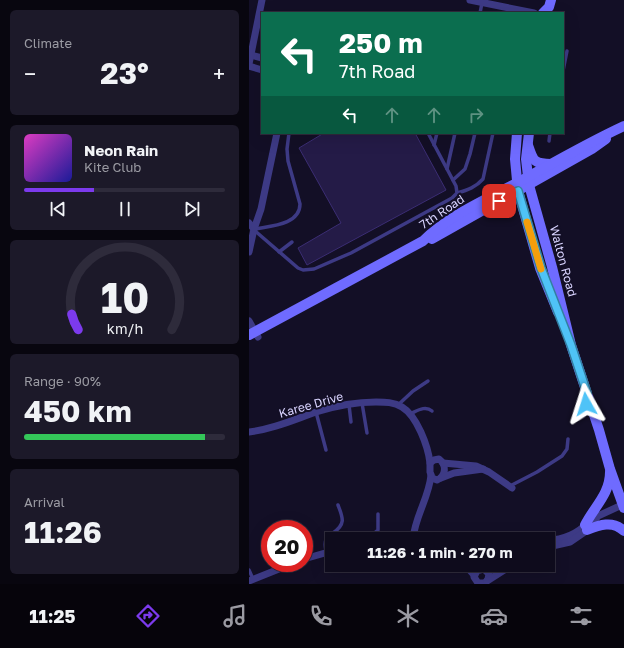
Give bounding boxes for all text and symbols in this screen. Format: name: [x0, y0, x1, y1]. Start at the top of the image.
text: 250 m: [339, 26, 423, 59]
icon: left: [273, 28, 325, 80]
text: Climate: [24, 35, 72, 51]
text: 23°: [100, 55, 149, 91]
text: −: [24, 60, 36, 87]
text: +: [213, 60, 225, 87]
text: 7th Road: [339, 60, 415, 82]
icon: left: [339, 104, 361, 126]
icon: ahead: [381, 104, 403, 126]
icon: ahead: [423, 104, 445, 126]
icon: right: [465, 104, 487, 126]
text: Neon Rain: [84, 141, 158, 159]
text: Kite Club: [84, 159, 141, 175]
pin: [482, 184, 516, 218]
icon: arrive: [488, 190, 510, 212]
street label: 7th Road: [416, 191, 467, 232]
icon: previous: [47, 198, 69, 220]
icon: pause: [114, 198, 136, 220]
icon: next: [181, 198, 203, 220]
street label: Walton Road: [547, 224, 580, 298]
text: 10: [100, 272, 149, 322]
text: km/h: [106, 320, 143, 337]
text: Range · 90%: [24, 373, 101, 389]
position arrow: [565, 383, 607, 425]
street label: Karee Drive: [277, 388, 345, 421]
text: 450 km: [24, 393, 132, 429]
text: Arrival: [24, 494, 65, 510]
text: 11:26: [24, 514, 102, 550]
speed limit sign: 20: [261, 520, 313, 572]
text: 11:26 · 1 min · 270 m: [367, 543, 513, 561]
icon: directions: [134, 602, 162, 630]
icon: music: [221, 602, 249, 630]
icon: phone: [307, 602, 335, 630]
icon: climate: [394, 602, 422, 630]
icon: car: [480, 602, 508, 630]
icon: filters: [567, 602, 595, 630]
text: 11:25: [29, 605, 76, 627]

